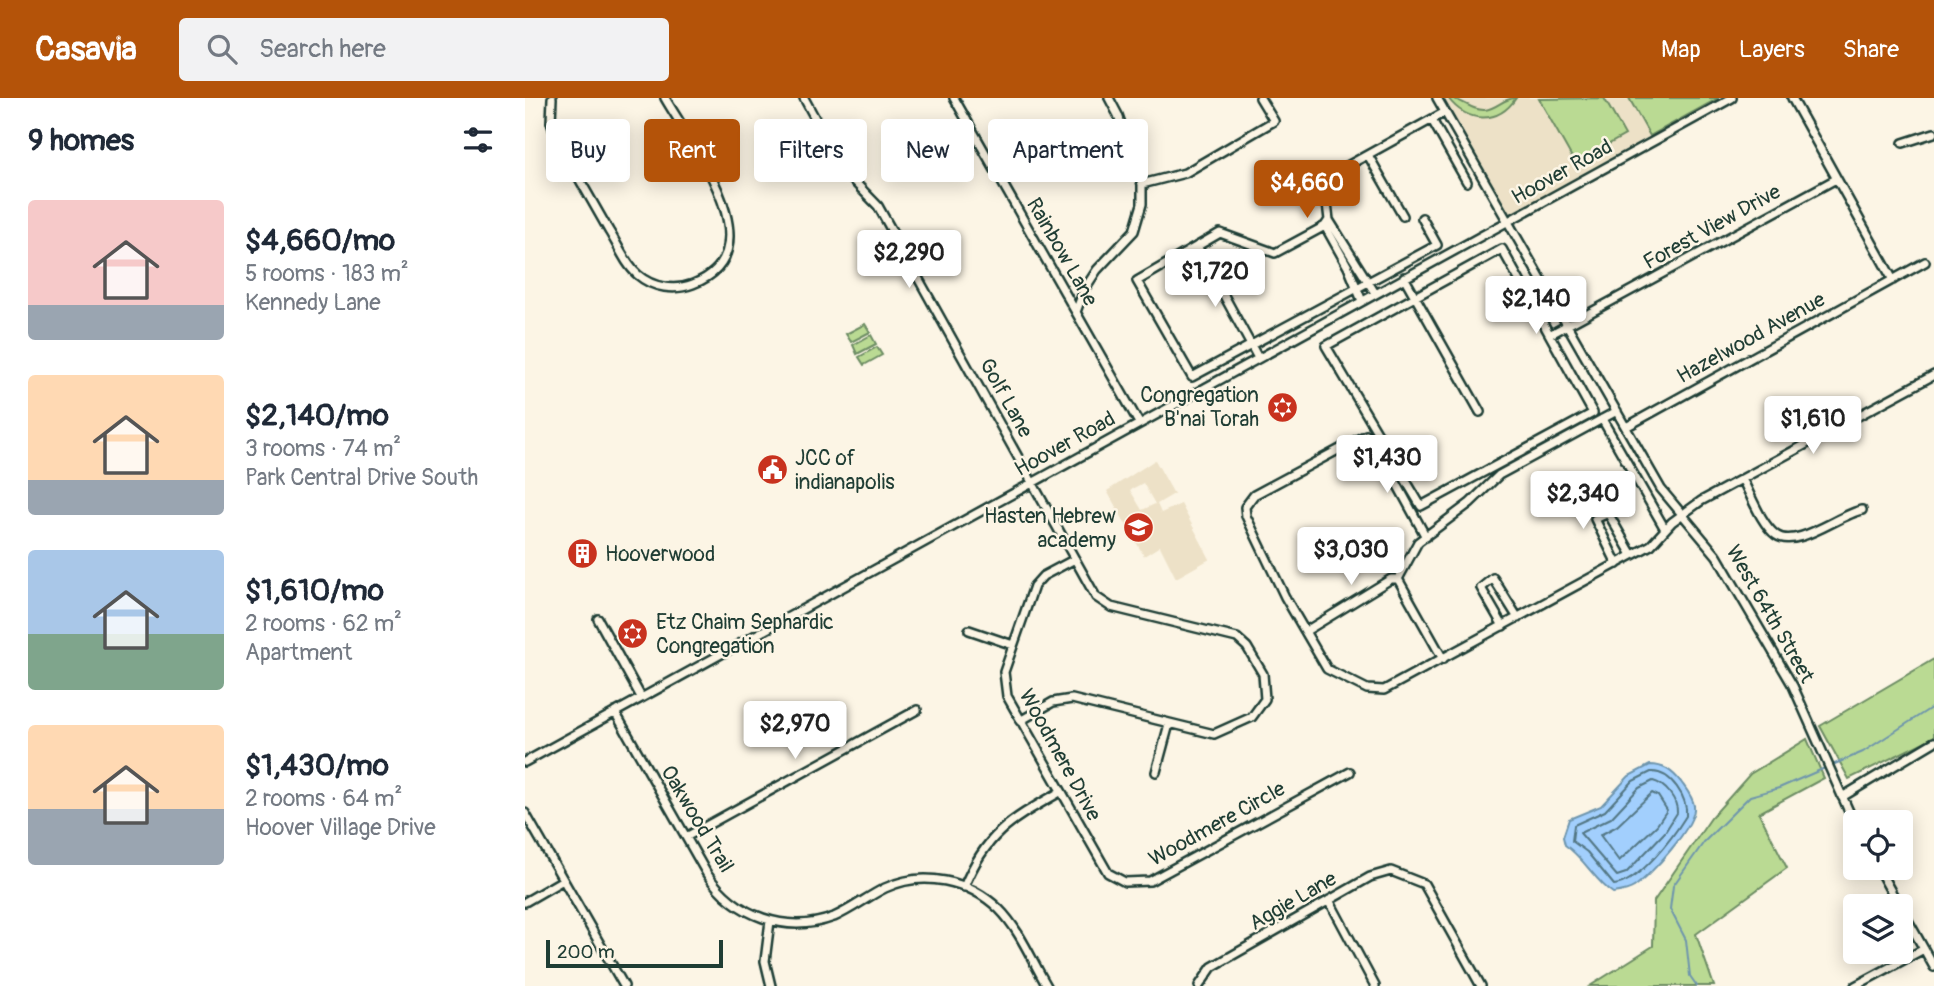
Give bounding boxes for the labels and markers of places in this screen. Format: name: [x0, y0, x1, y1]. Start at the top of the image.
pin: $4,660: [1250, 160, 1364, 220]
pin: $2,290: [852, 230, 966, 290]
pin: $1,720: [1158, 250, 1272, 309]
pin: $2,140: [1479, 276, 1593, 336]
place label: Congregation B'nai Torah: [1140, 382, 1259, 433]
synagogue icon: Congregation B'nai Torah: [1265, 390, 1299, 424]
pin: $1,610: [1756, 396, 1870, 456]
pin: $1,430: [1330, 436, 1444, 495]
place label: JCC of indianapolis: [795, 445, 895, 496]
public building icon: JCC of indianapolis: [755, 453, 789, 487]
pin: $2,340: [1526, 472, 1640, 531]
place label: Hasten Hebrew academy: [984, 503, 1116, 554]
school or university icon: Hasten Hebrew academy: [1122, 511, 1156, 545]
pin: $3,030: [1294, 528, 1408, 587]
building icon: Hooverwood: [565, 537, 599, 571]
place label: Hooverwood: [605, 541, 715, 568]
place label: Etz Chaim Sephardic Congregation: [656, 609, 834, 660]
synagogue icon: Etz Chaim Sephardic Congregation: [616, 617, 650, 651]
pin: $2,970: [738, 702, 852, 761]

